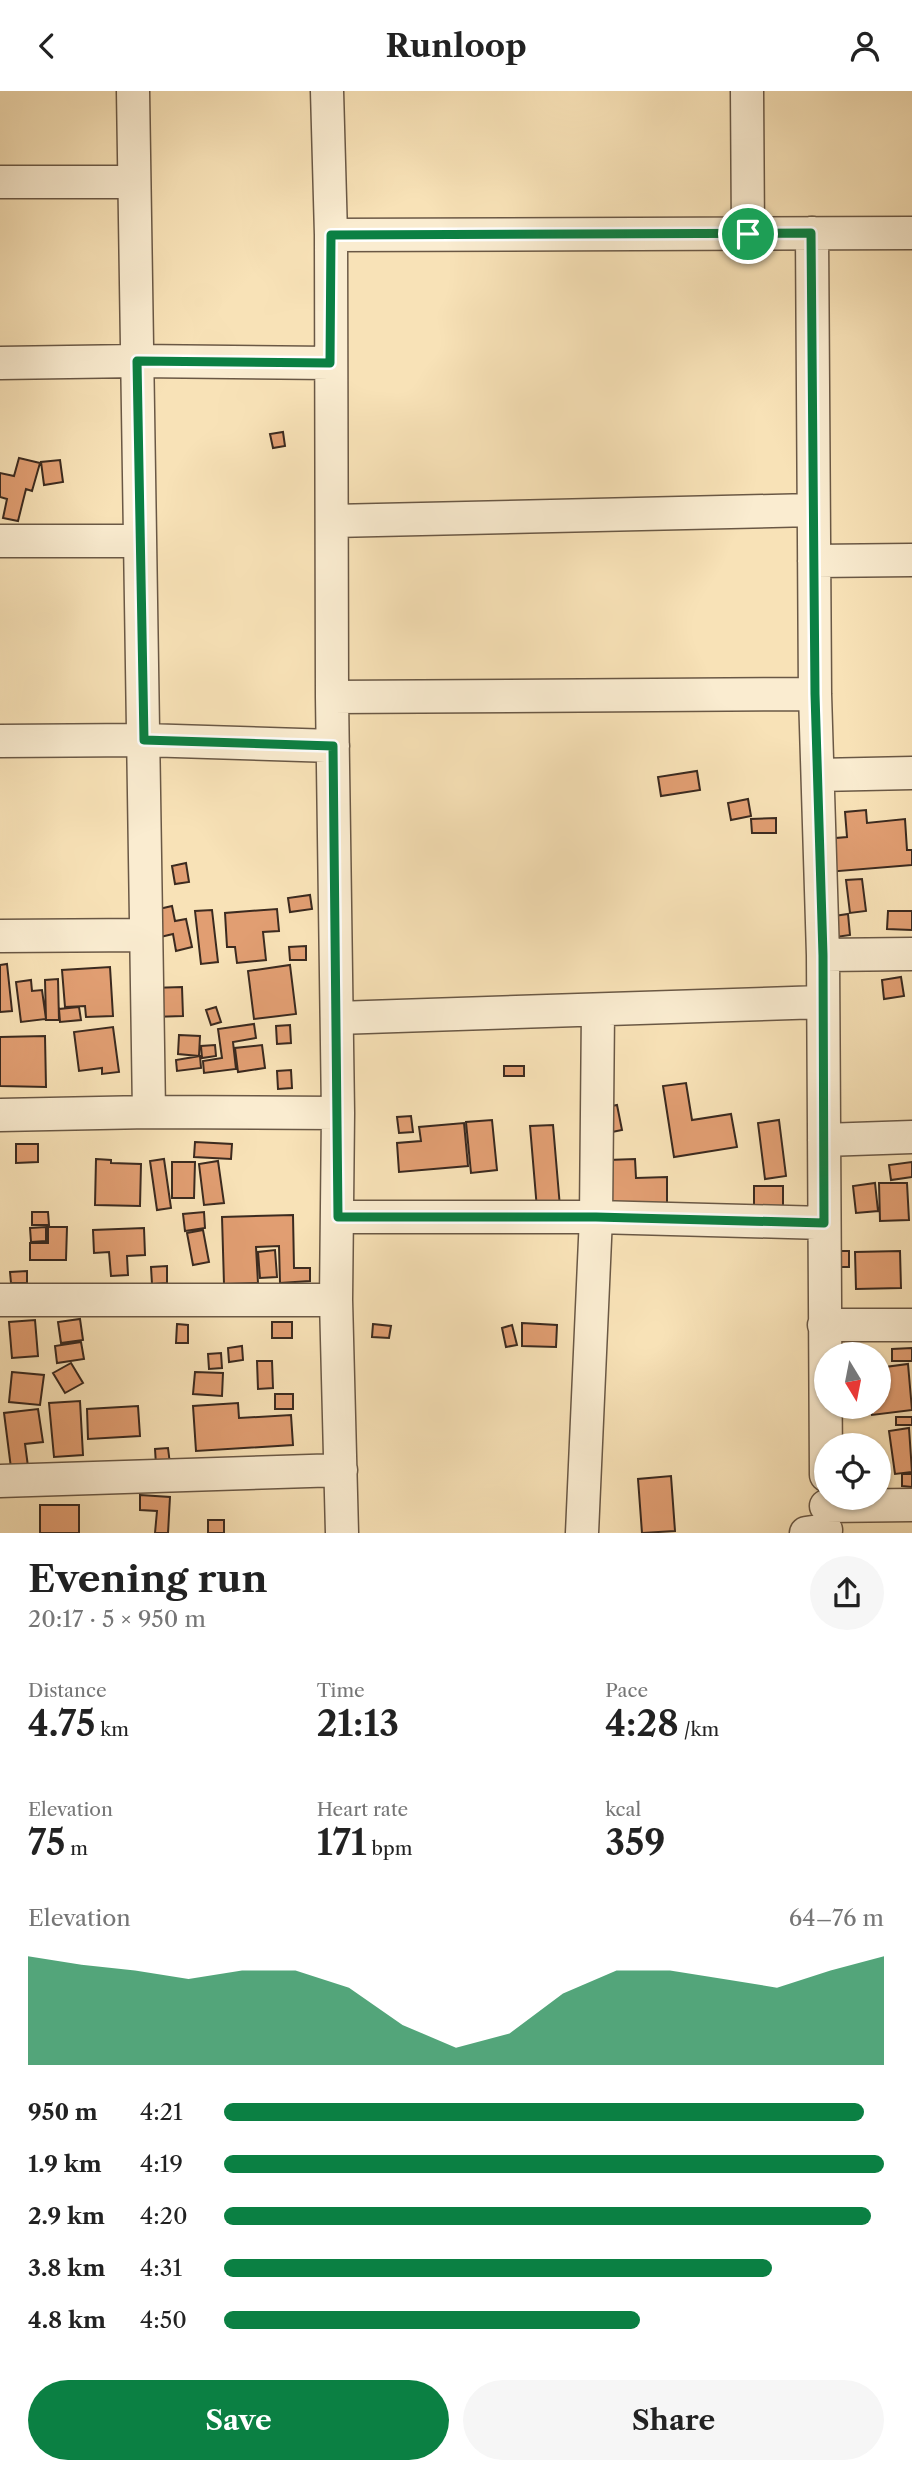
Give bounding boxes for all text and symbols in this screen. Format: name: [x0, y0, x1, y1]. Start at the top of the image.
text: Runloop: [385, 26, 527, 65]
icon: back: [28, 27, 66, 65]
icon: person: [846, 27, 884, 65]
pin: [718, 204, 778, 264]
icon: arrive: [729, 215, 767, 253]
north arrow: [814, 1342, 891, 1419]
map controls: [814, 1342, 891, 1510]
button: locate: [814, 1433, 891, 1510]
text: Evening run: [28, 1555, 268, 1602]
button: share: [810, 1556, 884, 1630]
text: 20:17 · 5 × 950 m: [28, 1605, 206, 1633]
text: Distance: [28, 1679, 107, 1702]
text: Time: [317, 1679, 365, 1702]
text: Pace: [605, 1679, 648, 1702]
text: 4.75: [28, 1702, 95, 1745]
text: 21:13: [317, 1702, 399, 1745]
text: 4:28: [605, 1702, 679, 1745]
text: km: [95, 1718, 129, 1741]
text: /km: [679, 1718, 719, 1741]
text: Elevation: [28, 1798, 113, 1821]
text: Heart rate: [317, 1798, 408, 1821]
text: kcal: [605, 1798, 641, 1821]
text: 75: [28, 1821, 65, 1864]
text: 171: [317, 1821, 366, 1864]
text: 359: [605, 1821, 665, 1864]
text: m: [65, 1837, 88, 1860]
text: bpm: [366, 1837, 412, 1860]
text: Elevation: [28, 1904, 131, 1932]
text: 64–76 m: [789, 1904, 884, 1932]
text: 950 m: [28, 2098, 98, 2126]
text: 4:21: [140, 2098, 183, 2126]
text: 1.9 km: [28, 2150, 102, 2178]
text: 4:19: [140, 2150, 183, 2178]
text: 2.9 km: [28, 2202, 105, 2230]
text: 4:20: [140, 2202, 188, 2230]
text: 3.8 km: [28, 2254, 105, 2282]
text: 4:31: [140, 2254, 182, 2282]
text: 4.8 km: [28, 2306, 106, 2334]
text: 4:50: [140, 2306, 187, 2334]
button: Save: [28, 2380, 449, 2460]
button: Share: [463, 2380, 884, 2460]

